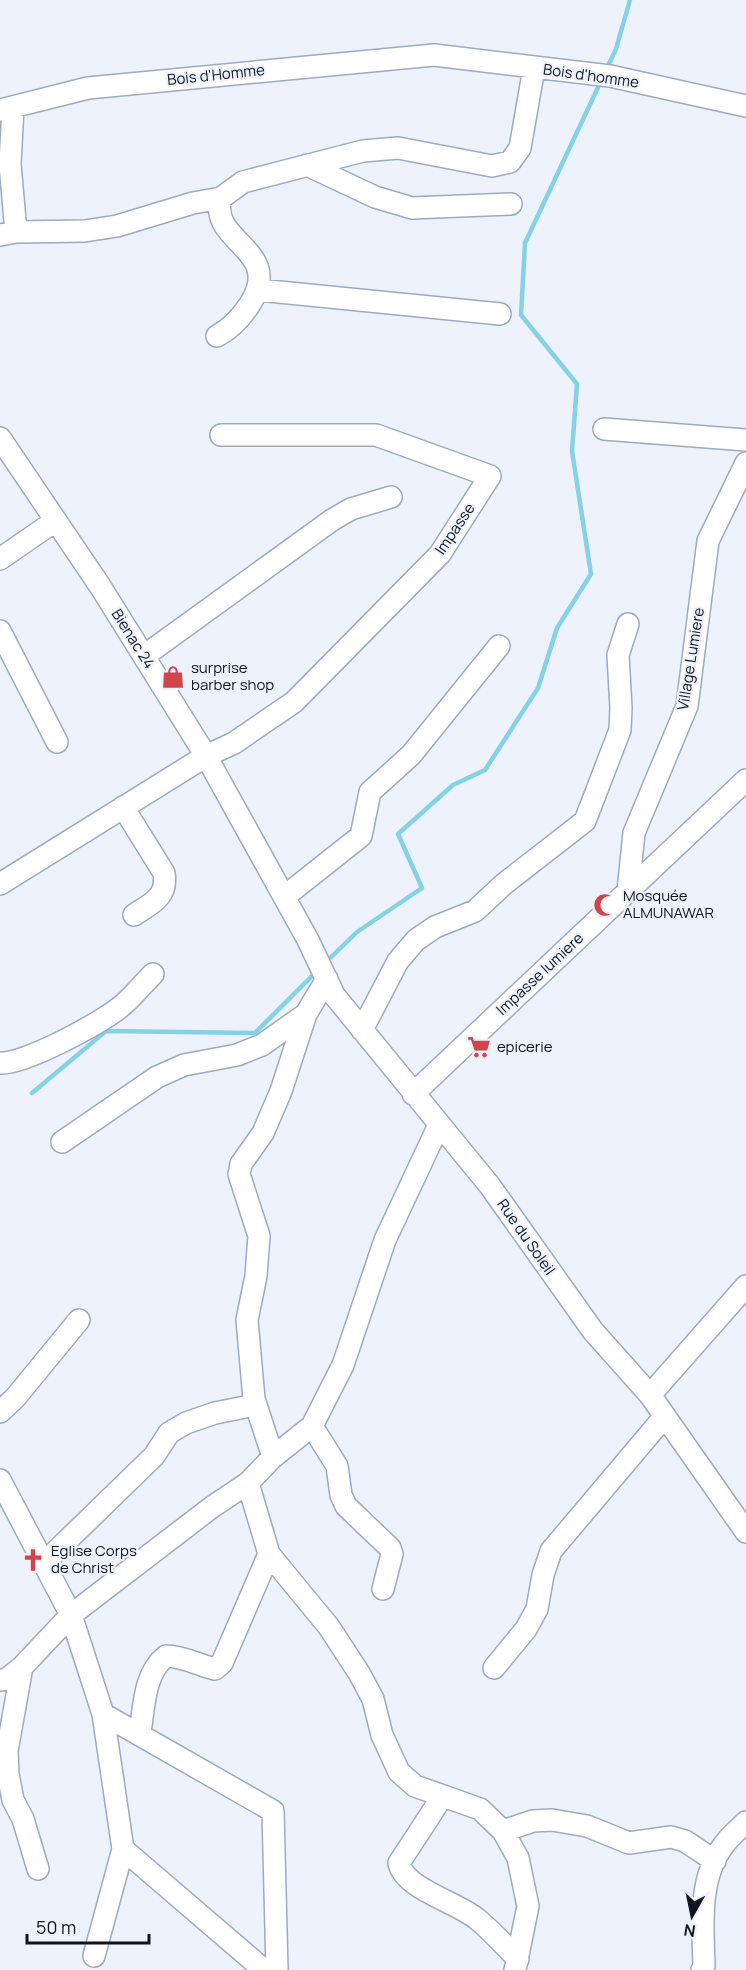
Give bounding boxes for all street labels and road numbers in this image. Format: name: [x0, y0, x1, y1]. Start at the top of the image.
street label: Bois d'homme: [542, 58, 641, 93]
street label: Bois d'Homme: [166, 59, 266, 90]
street label: Impasse: [430, 499, 480, 559]
street label: Bienac 24: [107, 605, 160, 673]
street label: Village Lumiere: [672, 606, 709, 712]
street label: Impasse lumiere: [491, 927, 588, 1020]
street label: Rue du Soleil: [492, 1195, 560, 1279]

